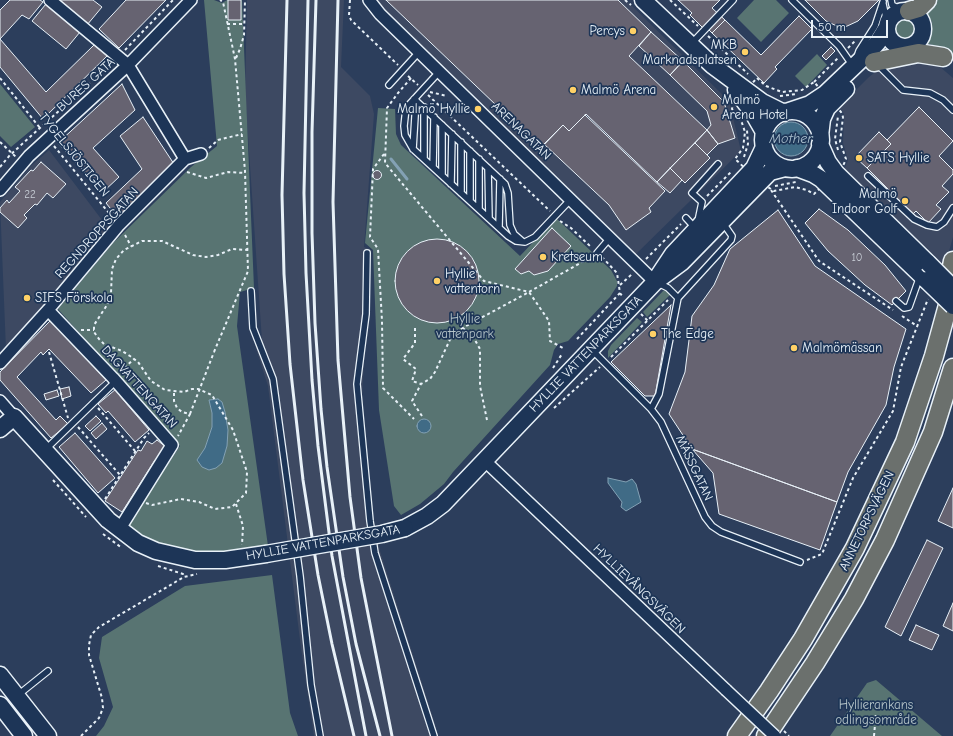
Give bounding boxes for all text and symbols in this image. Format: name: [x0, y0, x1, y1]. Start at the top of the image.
scale bar: [813, 12, 890, 38]
text: 50 m: [818, 20, 846, 34]
place label: Percys: [589, 23, 625, 39]
marker: Percys: [628, 26, 638, 36]
place label: MKB Marknadsplatsen: [643, 37, 737, 68]
marker: MKB Marknadsplatsen: [740, 47, 750, 57]
street label: BURES GATA: [54, 55, 118, 115]
place label: Malmö Arena: [581, 82, 656, 98]
marker: Malmö Arena: [568, 85, 578, 95]
place label: Malmö Arena Hotel: [722, 92, 788, 123]
street label: ARENAGATAN: [488, 99, 554, 163]
place label: Malmö Hyllie: [397, 101, 470, 117]
marker: Malmö Arena Hotel: [709, 102, 719, 112]
marker: Malmö Hyllie: [473, 104, 483, 114]
street label: TYGELSJÖSTIGEN: [35, 110, 113, 200]
water label: Mother: [769, 131, 813, 147]
place label: SATS Hyllie: [867, 150, 929, 166]
marker: SATS Hyllie: [854, 153, 864, 163]
street label: REGNDROPPSGATAN: [52, 184, 142, 282]
place label: Malmö Indoor Golf: [832, 186, 897, 217]
house number: 22: [24, 188, 36, 202]
marker: Malmö Indoor Golf: [900, 196, 910, 206]
place label: Kretseum: [551, 249, 603, 265]
house number: 10: [851, 251, 863, 265]
marker: Kretseum: [538, 252, 548, 262]
place label: Hyllie vattentorn: [445, 266, 500, 297]
marker: Hyllie vattentorn: [432, 276, 442, 286]
place label: SIFS Förskola: [35, 290, 113, 306]
street label: HYLLIE VATTENPARKSGATA: [526, 292, 646, 416]
marker: SIFS Förskola: [22, 293, 32, 303]
park label: Hyllie vattenpark: [436, 311, 494, 342]
place label: The Edge: [661, 326, 714, 342]
marker: The Edge: [648, 329, 658, 339]
place label: Malmömässan: [802, 340, 882, 356]
street label: DAGVATTENGATAN: [98, 343, 180, 431]
marker: Malmömässan: [789, 343, 799, 353]
street label: MÄSSGATAN: [672, 433, 716, 503]
street label: ANNETORPSVÄGEN: [836, 469, 898, 573]
street label: HYLLIE VATTENPARKSGATA: [245, 522, 401, 564]
street label: HYLLIEVÅNGSVÄGEN: [590, 541, 688, 637]
park label: Hyllierankans odlingsområde: [835, 697, 917, 728]

